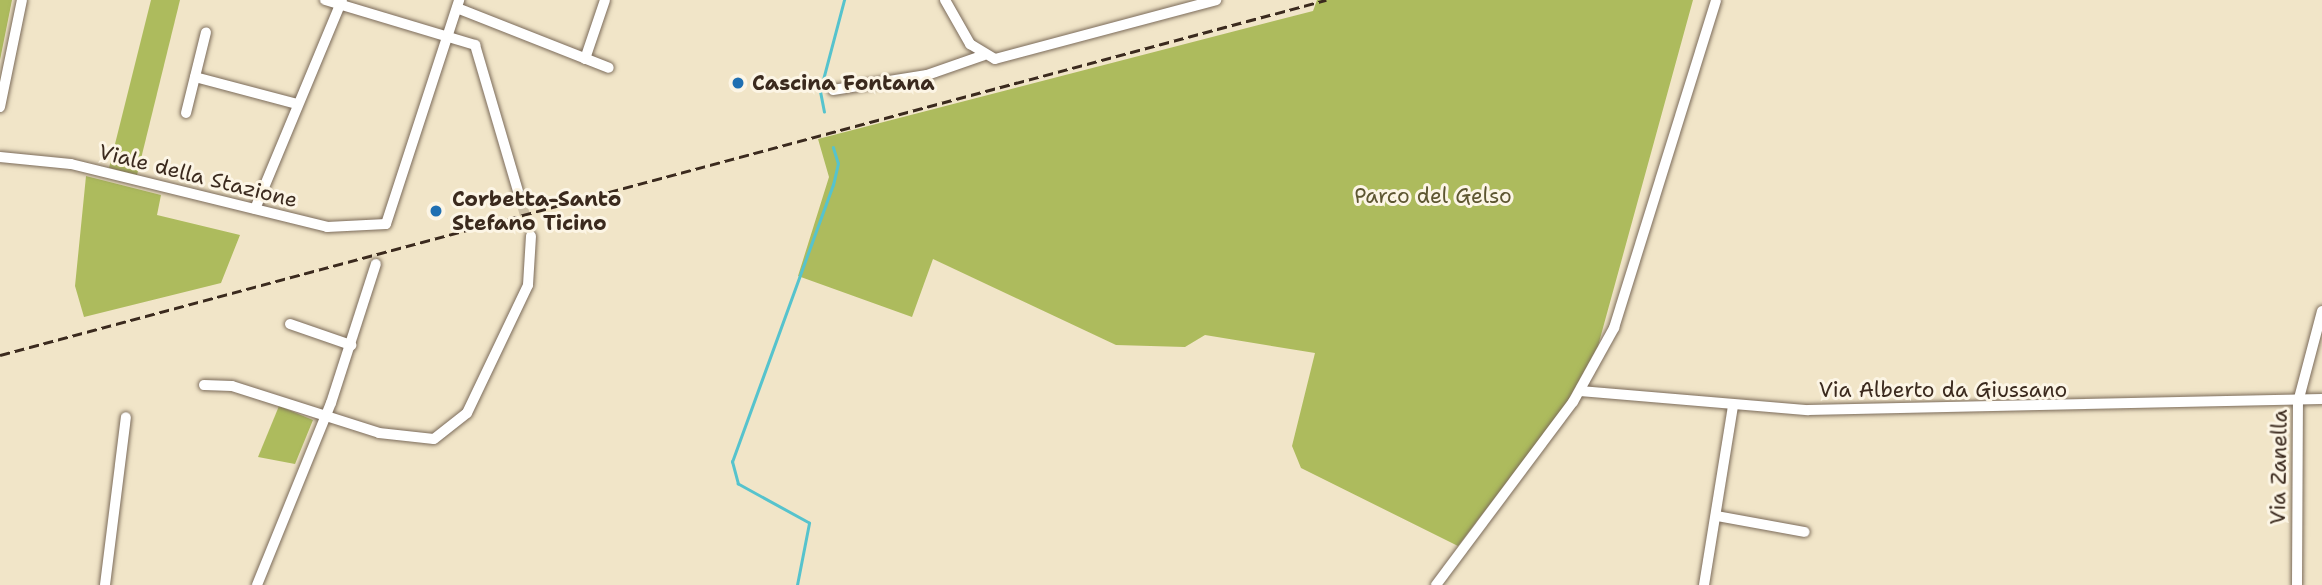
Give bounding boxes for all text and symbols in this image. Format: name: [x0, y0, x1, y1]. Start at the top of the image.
place label: Cascina Fontana: [752, 70, 935, 96]
marker: Cascina Fontana: [730, 75, 746, 91]
street label: Viale della Stazione: [96, 139, 300, 213]
park label: Parco del Gelso: [1354, 183, 1512, 209]
place label: Corbetta-Santo Stefano Ticino: [452, 186, 621, 236]
marker: Corbetta-Santo Stefano Ticino: [426, 201, 446, 221]
street label: Via Alberto da Giussano: [1819, 377, 2067, 403]
street label: Via Zanella: [2265, 409, 2293, 525]

